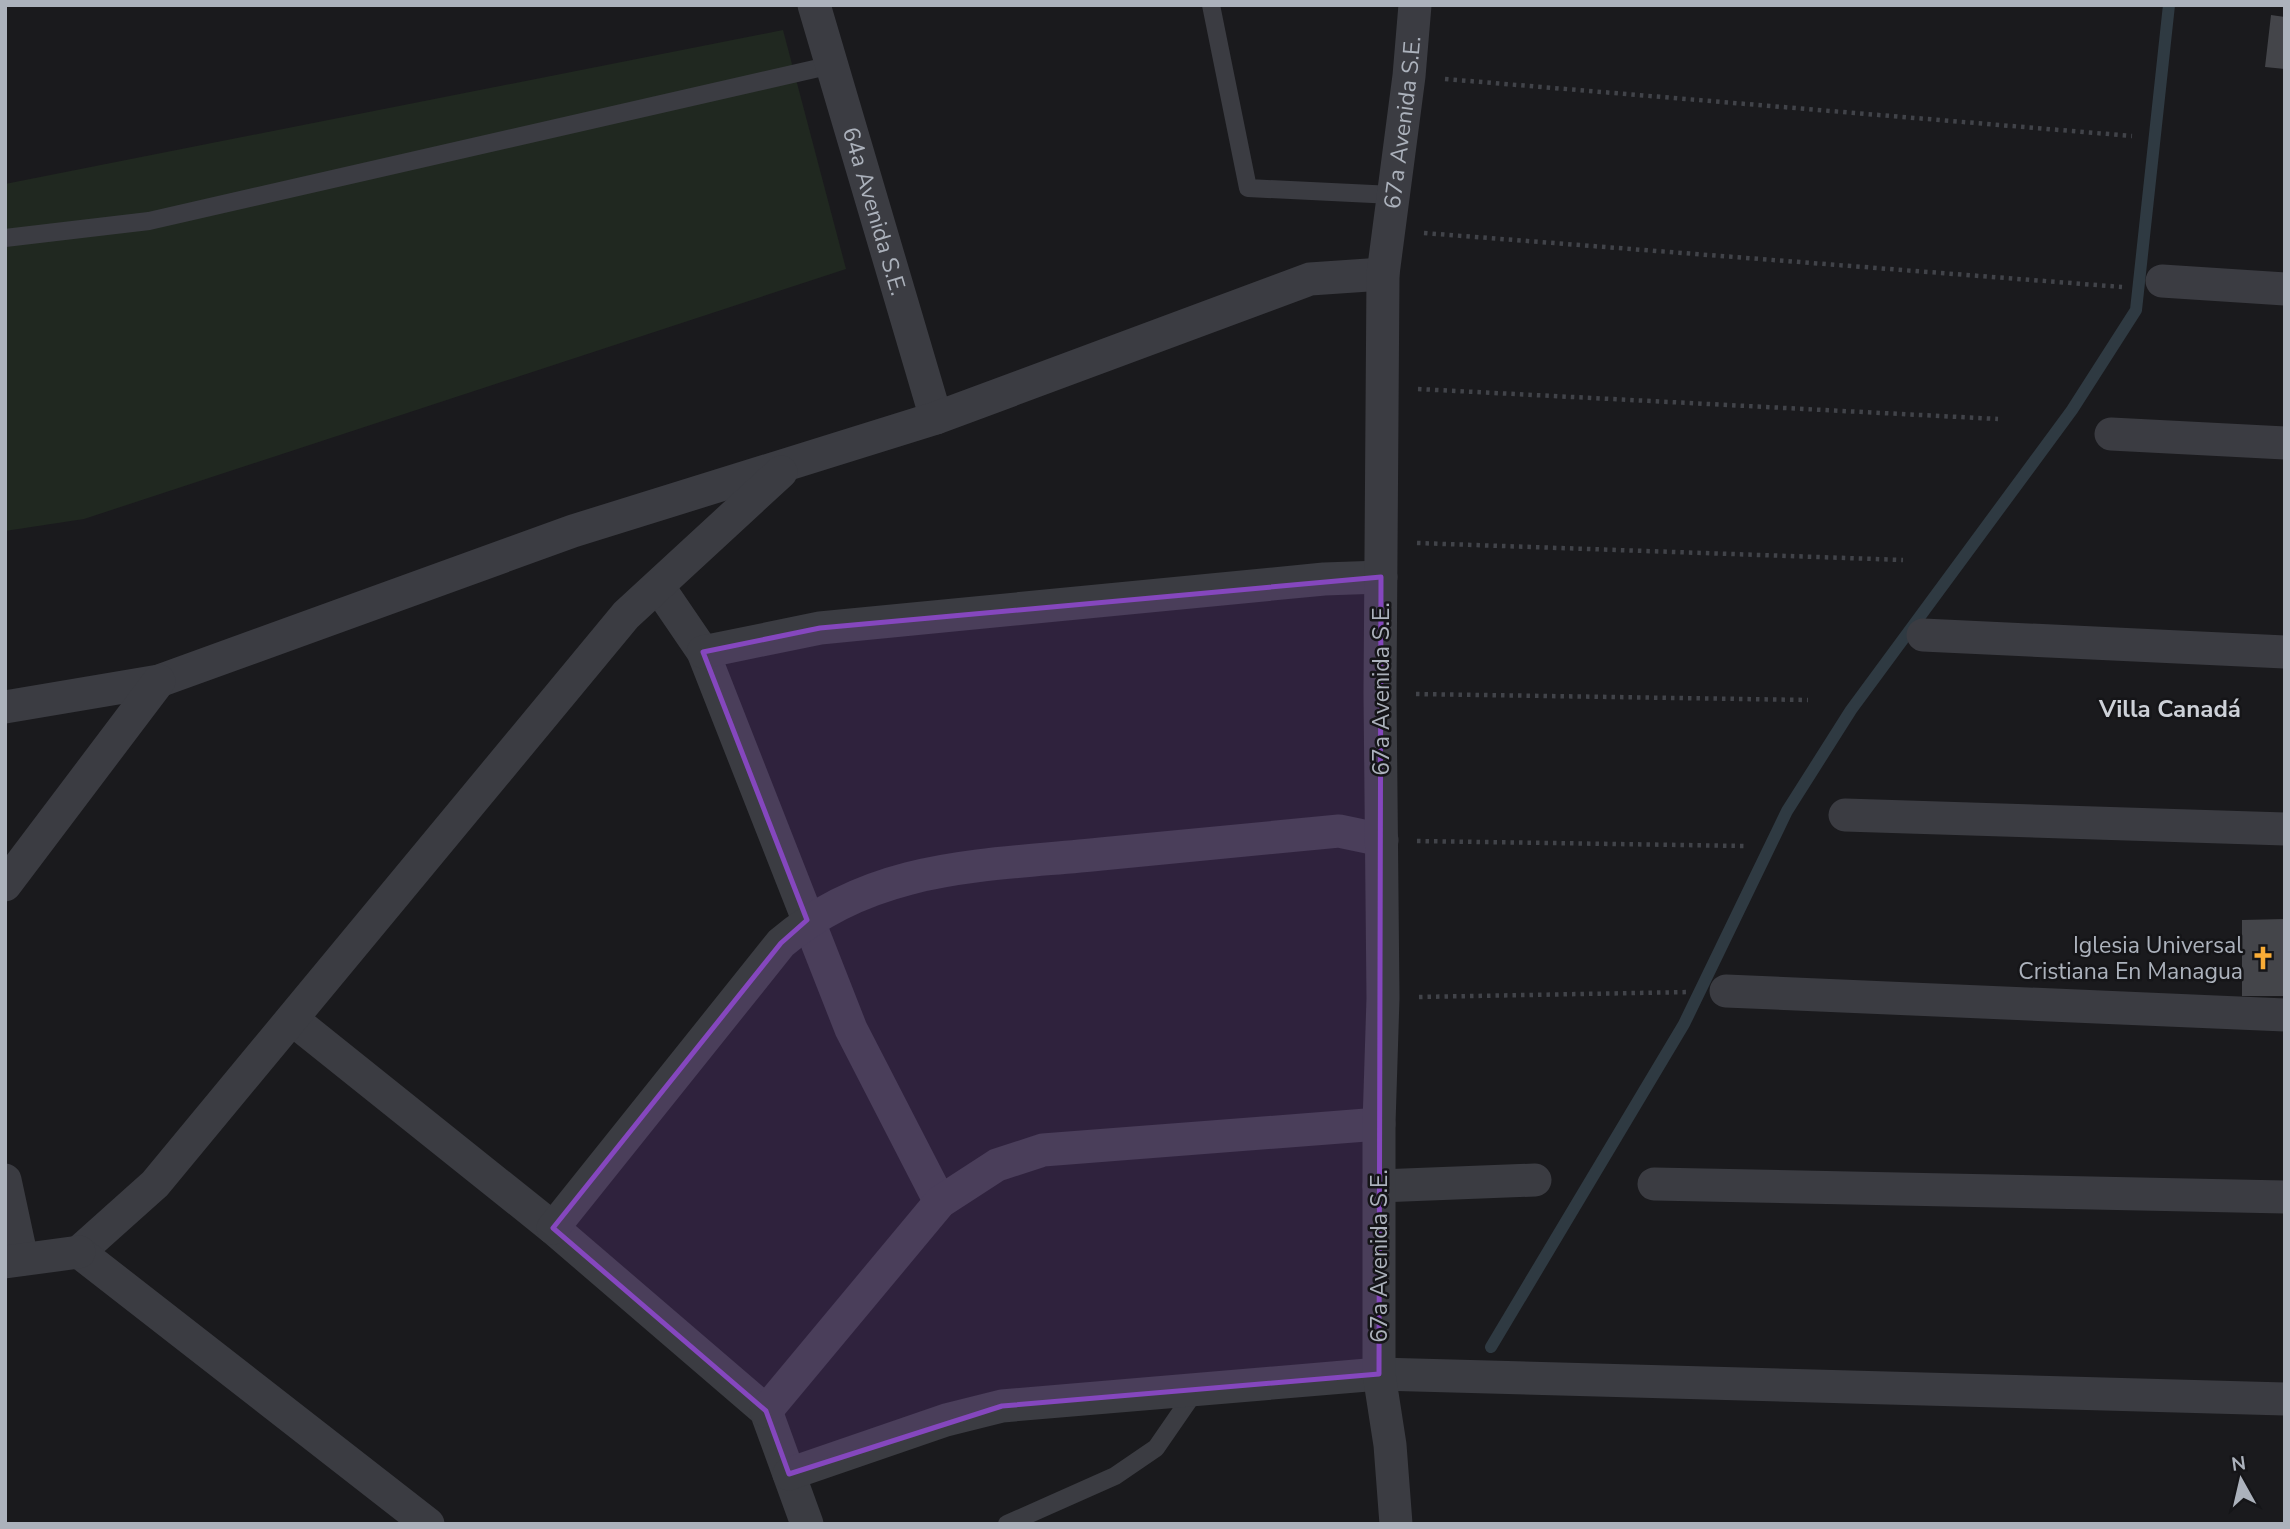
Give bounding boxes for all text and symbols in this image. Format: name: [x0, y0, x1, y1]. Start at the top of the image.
street label: 67a Avenida S.E.: [1376, 35, 1428, 211]
street label: 64a Avenida S.E.: [835, 123, 914, 299]
street label: 67a Avenida S.E.: [1366, 602, 1397, 776]
district label: Villa Canadá: [2098, 693, 2241, 725]
place label: Iglesia Universal Cristiana En Managua: [2018, 930, 2243, 987]
church icon: Iglesia Universal Cristiana En Managua: [2249, 944, 2277, 972]
street label: 67a Avenida S.E.: [1364, 1169, 1395, 1343]
north arrow: [2206, 1445, 2276, 1515]
text: N: [2230, 1450, 2248, 1478]

